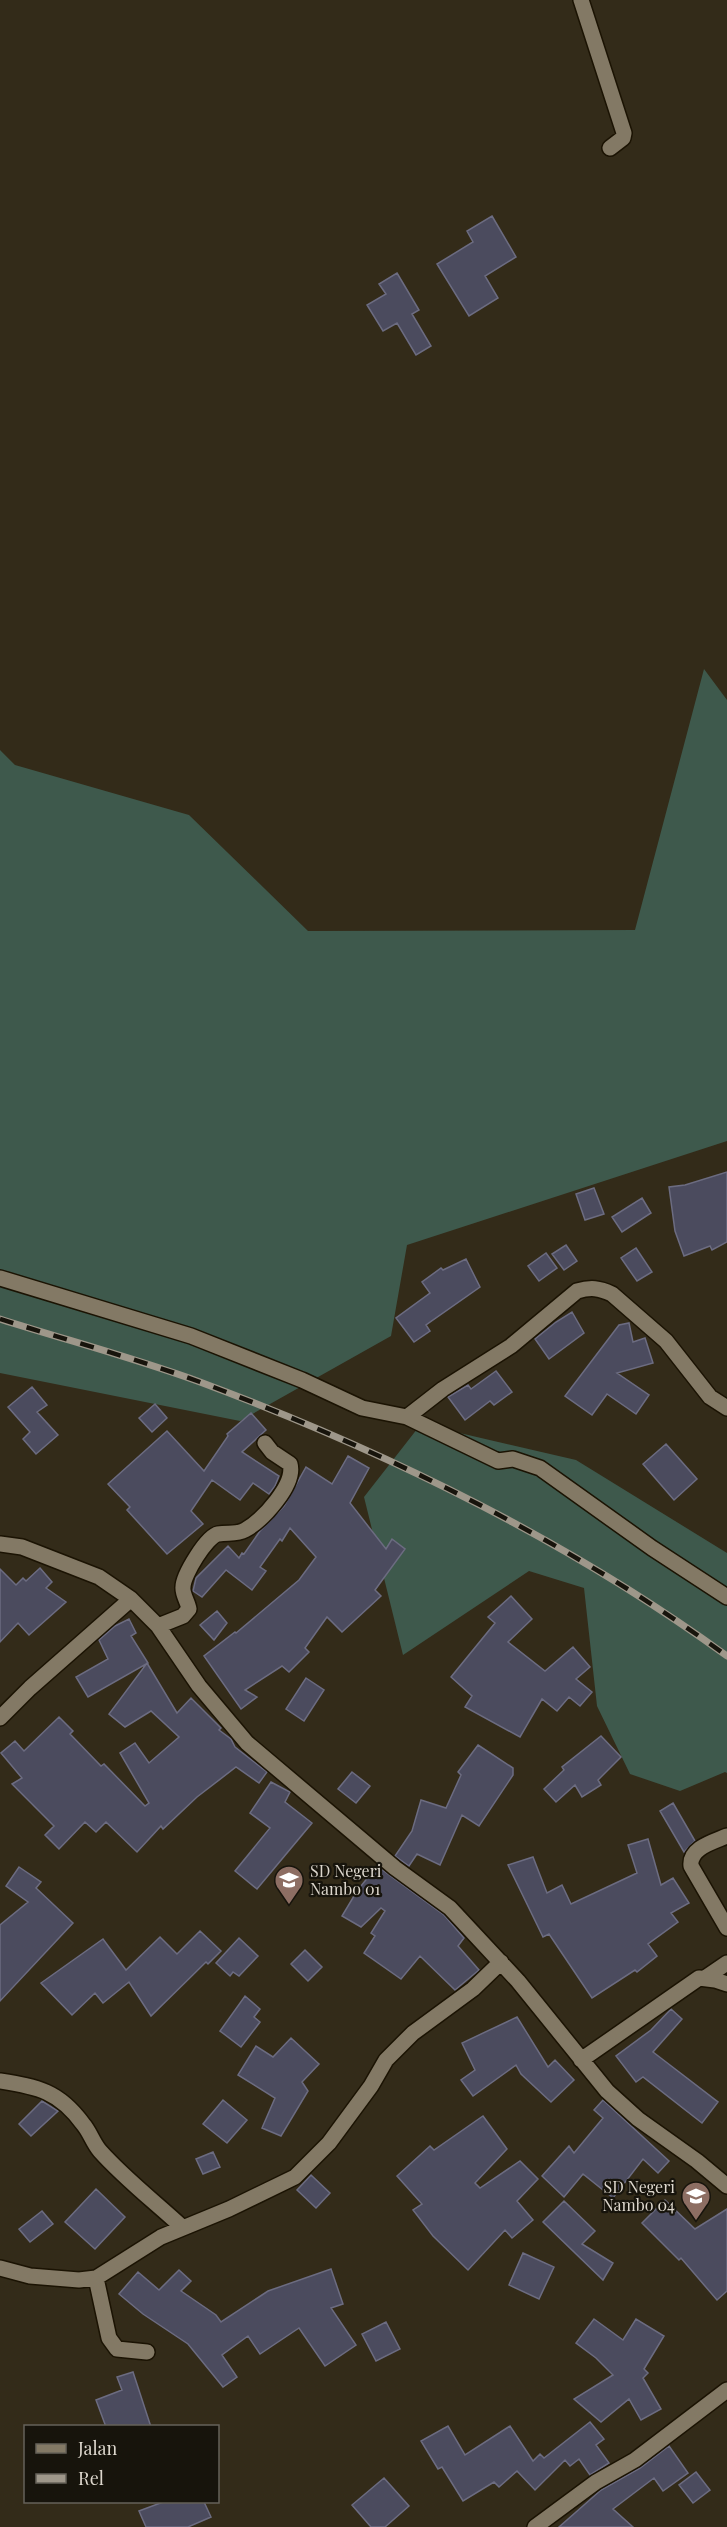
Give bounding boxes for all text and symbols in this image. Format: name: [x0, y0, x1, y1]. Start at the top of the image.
place label: SD Negeri Nambo 01: [310, 1860, 382, 1899]
school or university icon: SD Negeri Nambo 01: [273, 1864, 305, 1906]
place label: SD Negeri Nambo 04: [603, 2176, 675, 2215]
school or university icon: SD Negeri Nambo 04: [680, 2180, 712, 2222]
legend: [24, 2425, 219, 2503]
text: Jalan: [77, 2436, 118, 2460]
text: Rel: [78, 2466, 104, 2490]

